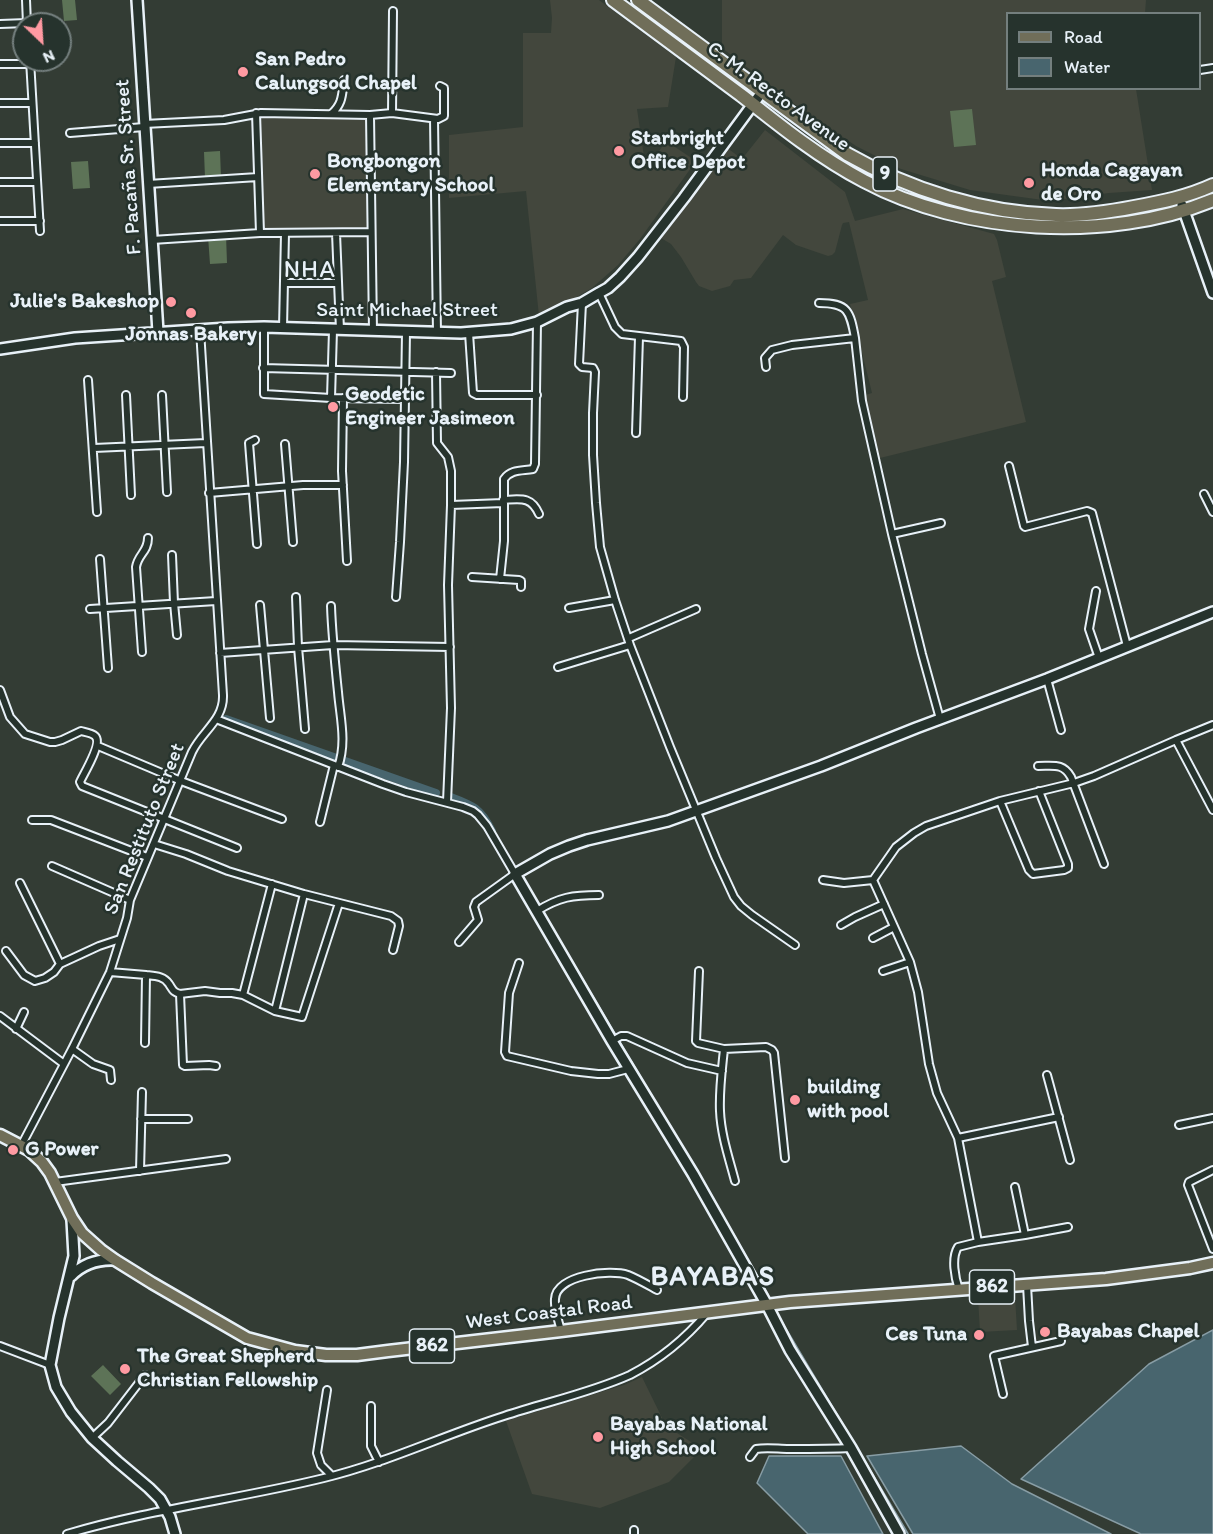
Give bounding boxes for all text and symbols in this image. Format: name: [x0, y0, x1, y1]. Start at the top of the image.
north arrow: [12, 12, 72, 72]
legend: [1006, 12, 1201, 90]
text: Road: [1064, 26, 1103, 48]
street label: C. M. Recto Avenue: [701, 37, 855, 157]
text: N: [40, 46, 58, 68]
place label: San Pedro Calungsod Chapel: [255, 47, 417, 97]
text: Water: [1064, 56, 1110, 78]
marker: San Pedro Calungsod Chapel: [236, 65, 250, 79]
street label: F. Pacaña Sr. Street: [110, 78, 148, 256]
place label: Starbright Office Depot: [631, 126, 745, 176]
marker: Starbright Office Depot: [612, 144, 626, 158]
place label: Bongbongon Elementary School: [327, 149, 494, 199]
road number: 9: [873, 157, 897, 191]
place label: Honda Cagayan de Oro: [1041, 158, 1183, 208]
marker: Bongbongon Elementary School: [308, 167, 322, 181]
marker: Honda Cagayan de Oro: [1022, 176, 1036, 190]
district label: NHA: [284, 257, 336, 285]
place label: Julie's Bakeshop: [10, 289, 159, 315]
marker: Julie's Bakeshop: [164, 295, 178, 309]
street label: Saint Michael Street: [316, 298, 498, 324]
marker: Jonnas Bakery: [184, 306, 198, 320]
place label: Jonnas Bakery: [125, 322, 257, 348]
place label: Geodetic Engineer Jasimeon: [345, 382, 515, 432]
marker: Geodetic Engineer Jasimeon: [326, 400, 340, 414]
street label: San Restituto Street: [99, 739, 191, 919]
place label: building with pool: [807, 1075, 889, 1125]
marker: building with pool: [788, 1093, 802, 1107]
place label: G Power: [25, 1137, 99, 1163]
marker: G Power: [6, 1143, 20, 1157]
district label: BAYABAS: [649, 1262, 777, 1294]
road number: 862: [970, 1270, 1014, 1304]
street label: West Coastal Road: [464, 1290, 634, 1336]
place label: Bayabas Chapel: [1057, 1319, 1200, 1345]
place label: Ces Tuna: [885, 1322, 967, 1348]
marker: Bayabas Chapel: [1038, 1325, 1052, 1339]
marker: Ces Tuna: [972, 1328, 986, 1342]
road number: 862: [410, 1329, 454, 1363]
place label: The Great Shepherd Christian Fellowship: [137, 1344, 318, 1394]
marker: The Great Shepherd Christian Fellowship: [118, 1362, 132, 1376]
place label: Bayabas National High School: [610, 1412, 768, 1462]
marker: Bayabas National High School: [591, 1430, 605, 1444]

